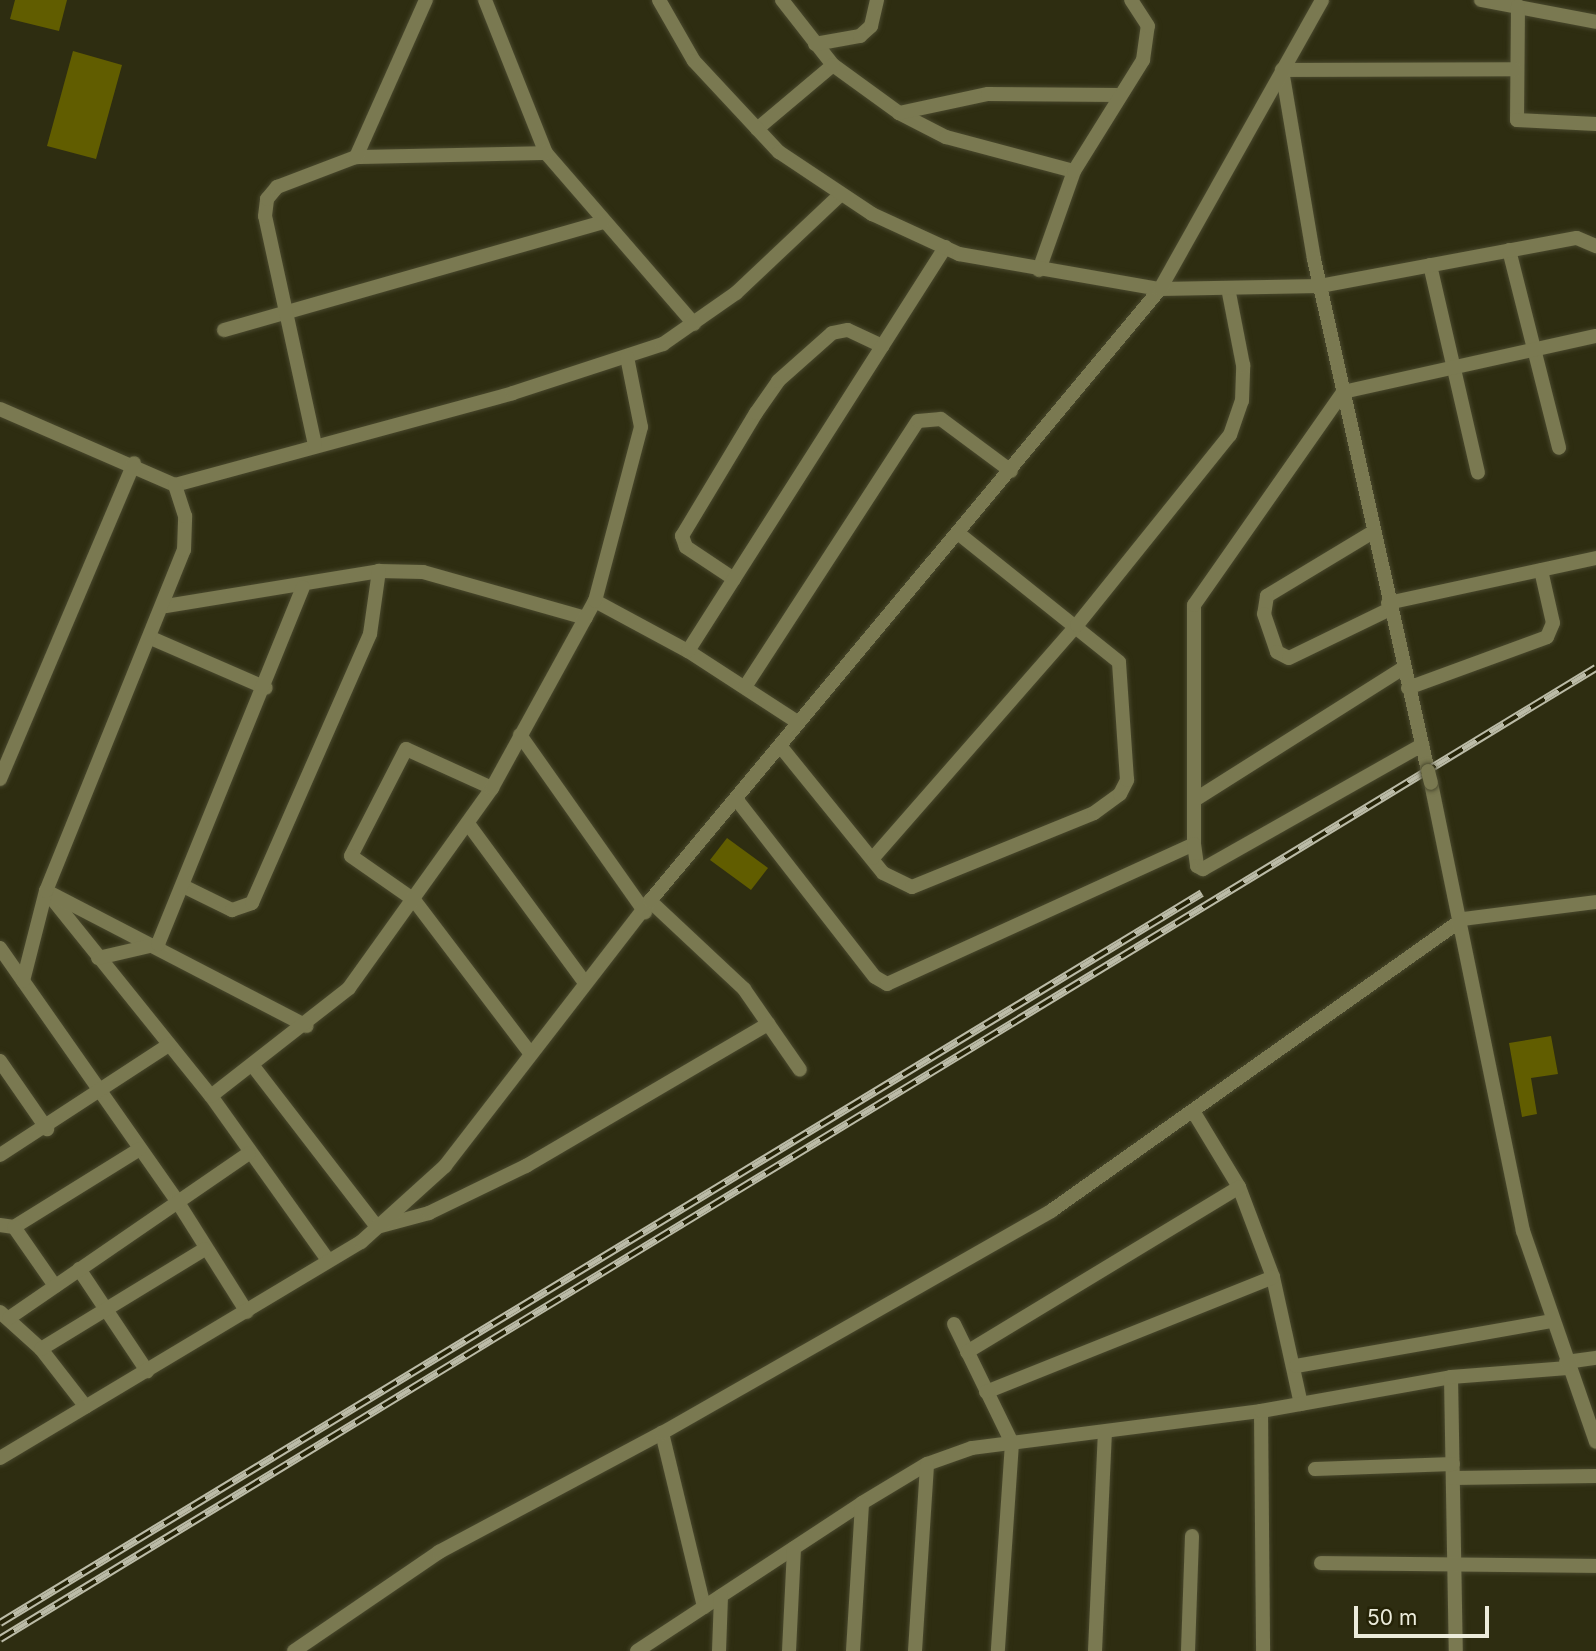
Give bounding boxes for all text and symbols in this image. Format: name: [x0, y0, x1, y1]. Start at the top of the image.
scale bar: [1358, 1592, 1493, 1636]
text: 50 m: [1367, 1605, 1417, 1630]

